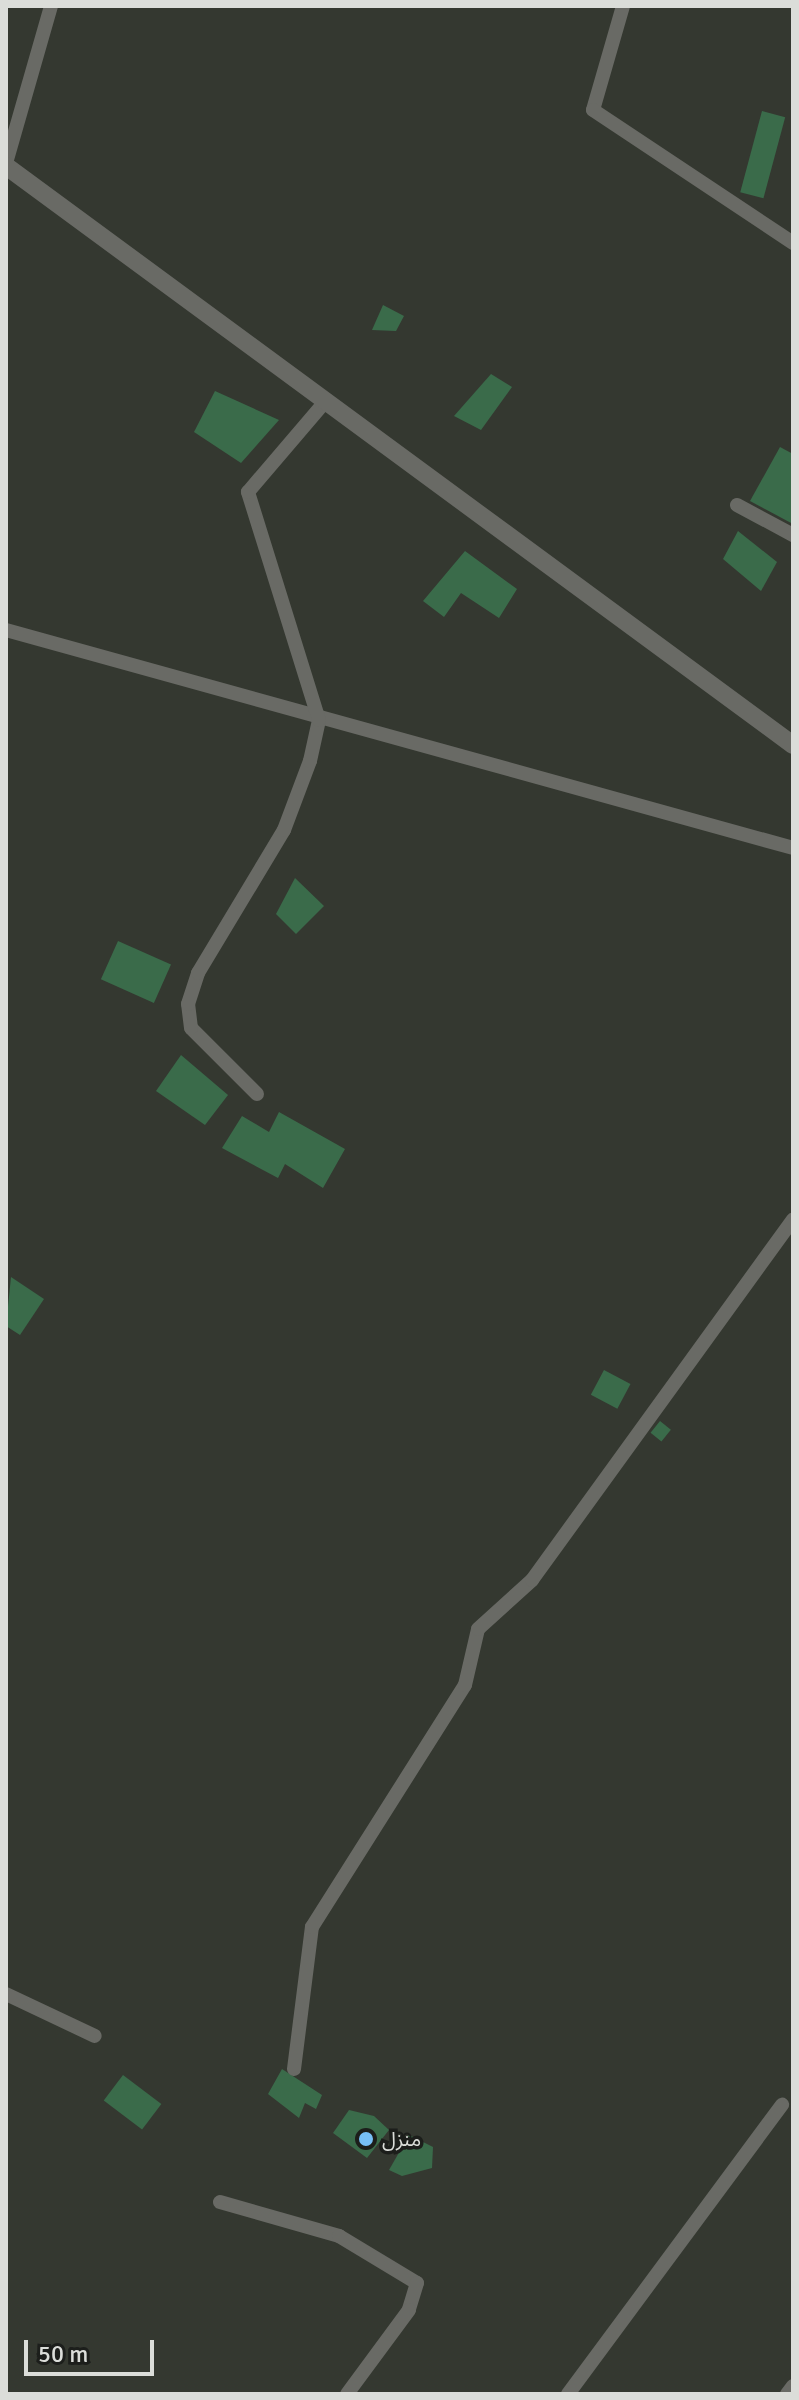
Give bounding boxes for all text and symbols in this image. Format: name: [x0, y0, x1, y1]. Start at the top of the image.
place label: منزل: [382, 2127, 421, 2151]
marker: منزل: [357, 2130, 375, 2148]
scale bar: [28, 2324, 158, 2374]
text: 50 m: [38, 2339, 88, 2369]

